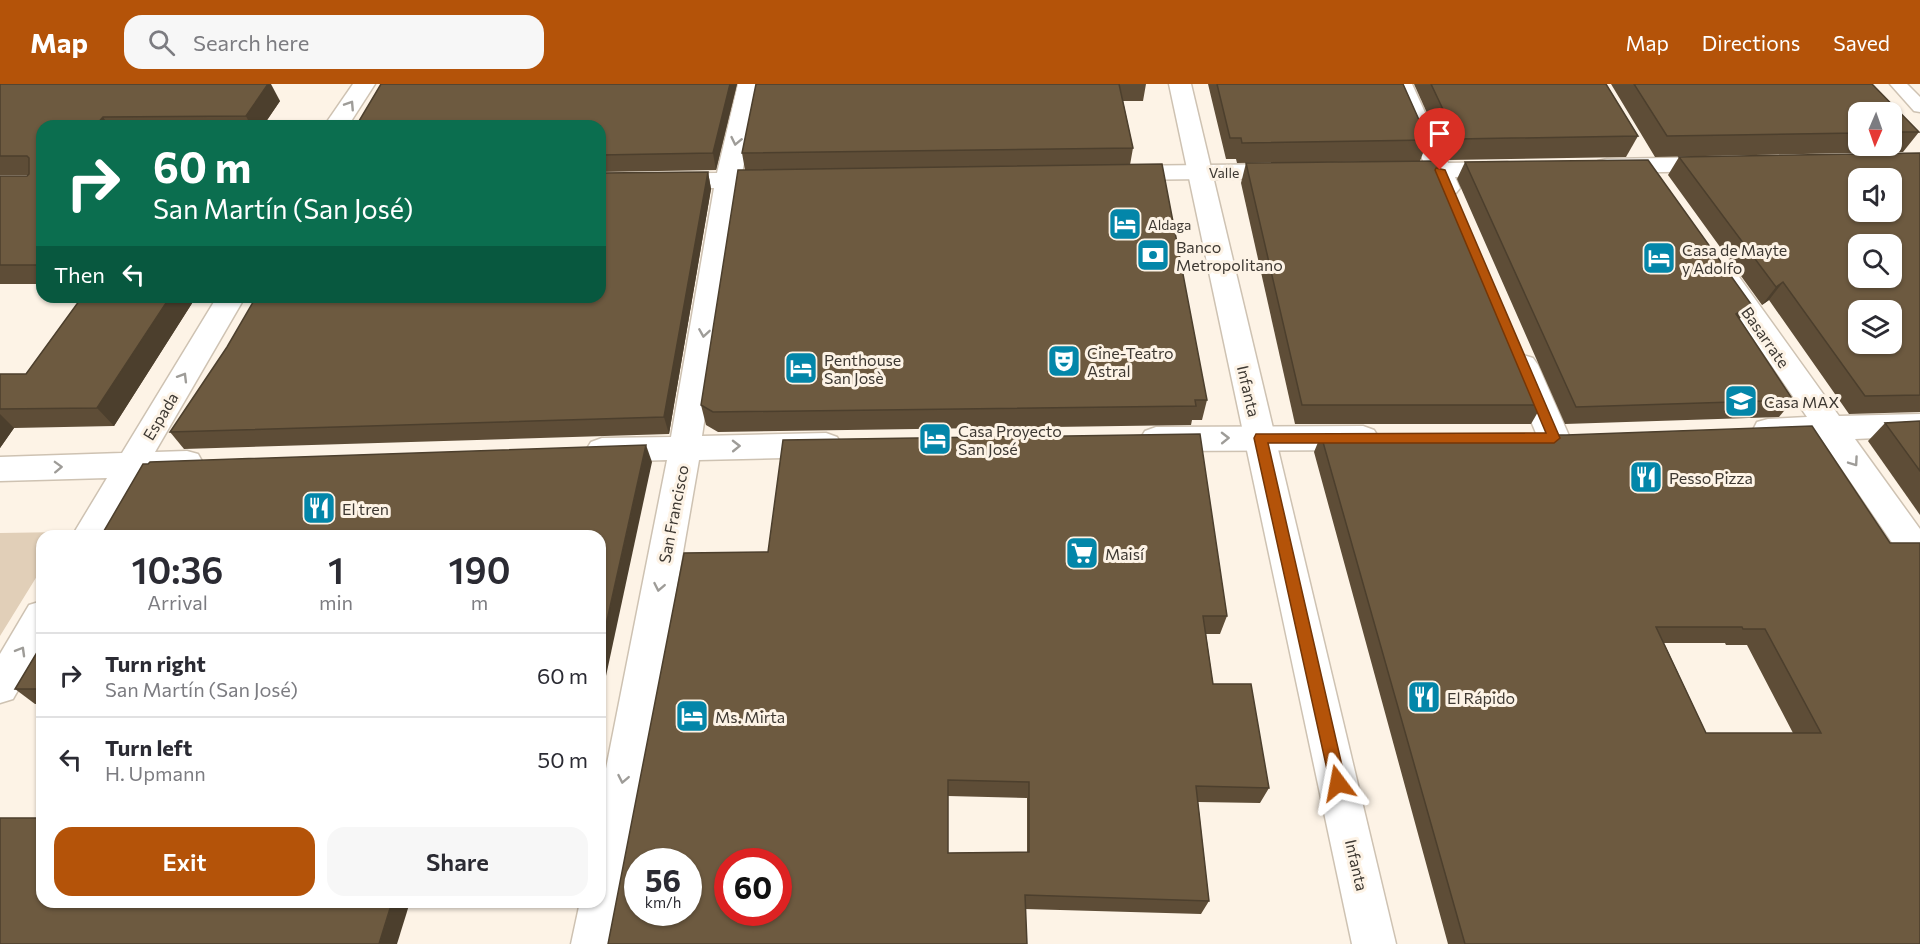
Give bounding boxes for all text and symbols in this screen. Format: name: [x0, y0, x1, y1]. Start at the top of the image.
search box: [124, 15, 544, 69]
text: Map: [30, 25, 88, 59]
icon: search: [145, 26, 178, 59]
text: Search here: [193, 29, 309, 56]
text: Map: [1626, 30, 1669, 55]
text: Directions: [1702, 30, 1800, 55]
text: Saved: [1833, 30, 1890, 55]
one-way arrow: [343, 101, 354, 112]
north arrow: [1848, 102, 1902, 156]
map controls: [1848, 102, 1902, 354]
pin: [1414, 108, 1465, 170]
icon: arrive: [1423, 117, 1456, 150]
one-way arrow: [731, 136, 744, 146]
text: 60 m: [153, 140, 252, 192]
icon: right: [54, 144, 132, 222]
street label: Valle: [1209, 164, 1239, 181]
button: sound: [1848, 168, 1902, 222]
text: San Martín (San José): [153, 192, 414, 225]
hotel icon: Aldaga: [1107, 206, 1143, 242]
place label: Aldaga: [1148, 216, 1191, 233]
button: search: [1848, 234, 1902, 288]
bank icon: Banco Metropolitano: [1135, 237, 1171, 273]
place label: Banco Metropolitano: [1176, 237, 1283, 274]
hotel icon: Casa de Mayte y Adolfo: [1641, 240, 1677, 276]
place label: Casa de Mayte y Adolfo: [1682, 240, 1787, 277]
icon: left: [117, 258, 150, 291]
text: Then: [54, 261, 105, 288]
button: layers: [1848, 300, 1902, 354]
street label: Basarrate: [1738, 303, 1794, 371]
one-way arrow: [698, 329, 710, 338]
theatre icon: Cine-Teatro Astral: [1046, 343, 1082, 379]
place label: Cine-Teatro Astral: [1087, 343, 1174, 380]
hotel icon: Penthouse San Josè: [783, 350, 819, 386]
place label: Penthouse San Josè: [824, 350, 901, 387]
street label: Infanta: [1234, 363, 1264, 419]
one-way arrow: [176, 373, 188, 383]
school or university icon: Casa MAX: [1723, 383, 1759, 419]
street label: Espada: [138, 389, 182, 443]
place label: Casa MAX: [1764, 392, 1839, 411]
hotel icon: Casa Proyecto San José: [917, 421, 953, 457]
place label: Casa Proyecto San José: [958, 421, 1062, 458]
one-way arrow: [1221, 432, 1230, 444]
one-way arrow: [732, 440, 741, 453]
one-way arrow: [1847, 456, 1858, 467]
restaurant icon: Pesso Pizza: [1628, 459, 1664, 495]
one-way arrow: [54, 461, 63, 473]
street label: San Francisco: [654, 463, 692, 565]
place label: Pesso Pizza: [1669, 468, 1753, 487]
restaurant icon: El tren: [301, 490, 337, 526]
place label: El tren: [342, 499, 389, 518]
supermarket icon: Maisí: [1064, 535, 1100, 571]
place label: Maisí: [1105, 544, 1145, 563]
text: 10:36: [132, 547, 223, 591]
text: 1: [328, 547, 344, 591]
text: 190: [449, 547, 510, 591]
one-way arrow: [653, 582, 666, 592]
text: Arrival: [147, 590, 208, 614]
text: min: [319, 590, 353, 614]
text: m: [471, 590, 488, 614]
one-way arrow: [14, 647, 25, 657]
text: Turn right: [105, 650, 206, 677]
icon: right: [54, 659, 87, 692]
text: 60 m: [537, 662, 588, 689]
text: San Martín (San José): [105, 677, 298, 701]
restaurant icon: El Rápido: [1406, 679, 1442, 715]
place label: El Rápido: [1447, 688, 1515, 707]
hotel icon: Ms. Mirta: [674, 698, 710, 734]
place label: Ms. Mirta: [715, 707, 785, 726]
text: Turn left: [105, 734, 192, 761]
icon: left: [54, 743, 87, 776]
text: 50 m: [538, 746, 588, 773]
position arrow: [1306, 751, 1370, 815]
text: H. Upmann: [105, 761, 206, 785]
one-way arrow: [617, 774, 630, 784]
button: Exit: [54, 827, 315, 896]
button: Share: [327, 827, 588, 896]
street label: Infanta: [1342, 837, 1372, 893]
speed limit sign: 60: [714, 848, 792, 926]
text: 56: [645, 861, 681, 898]
text: km/h: [645, 893, 681, 911]

